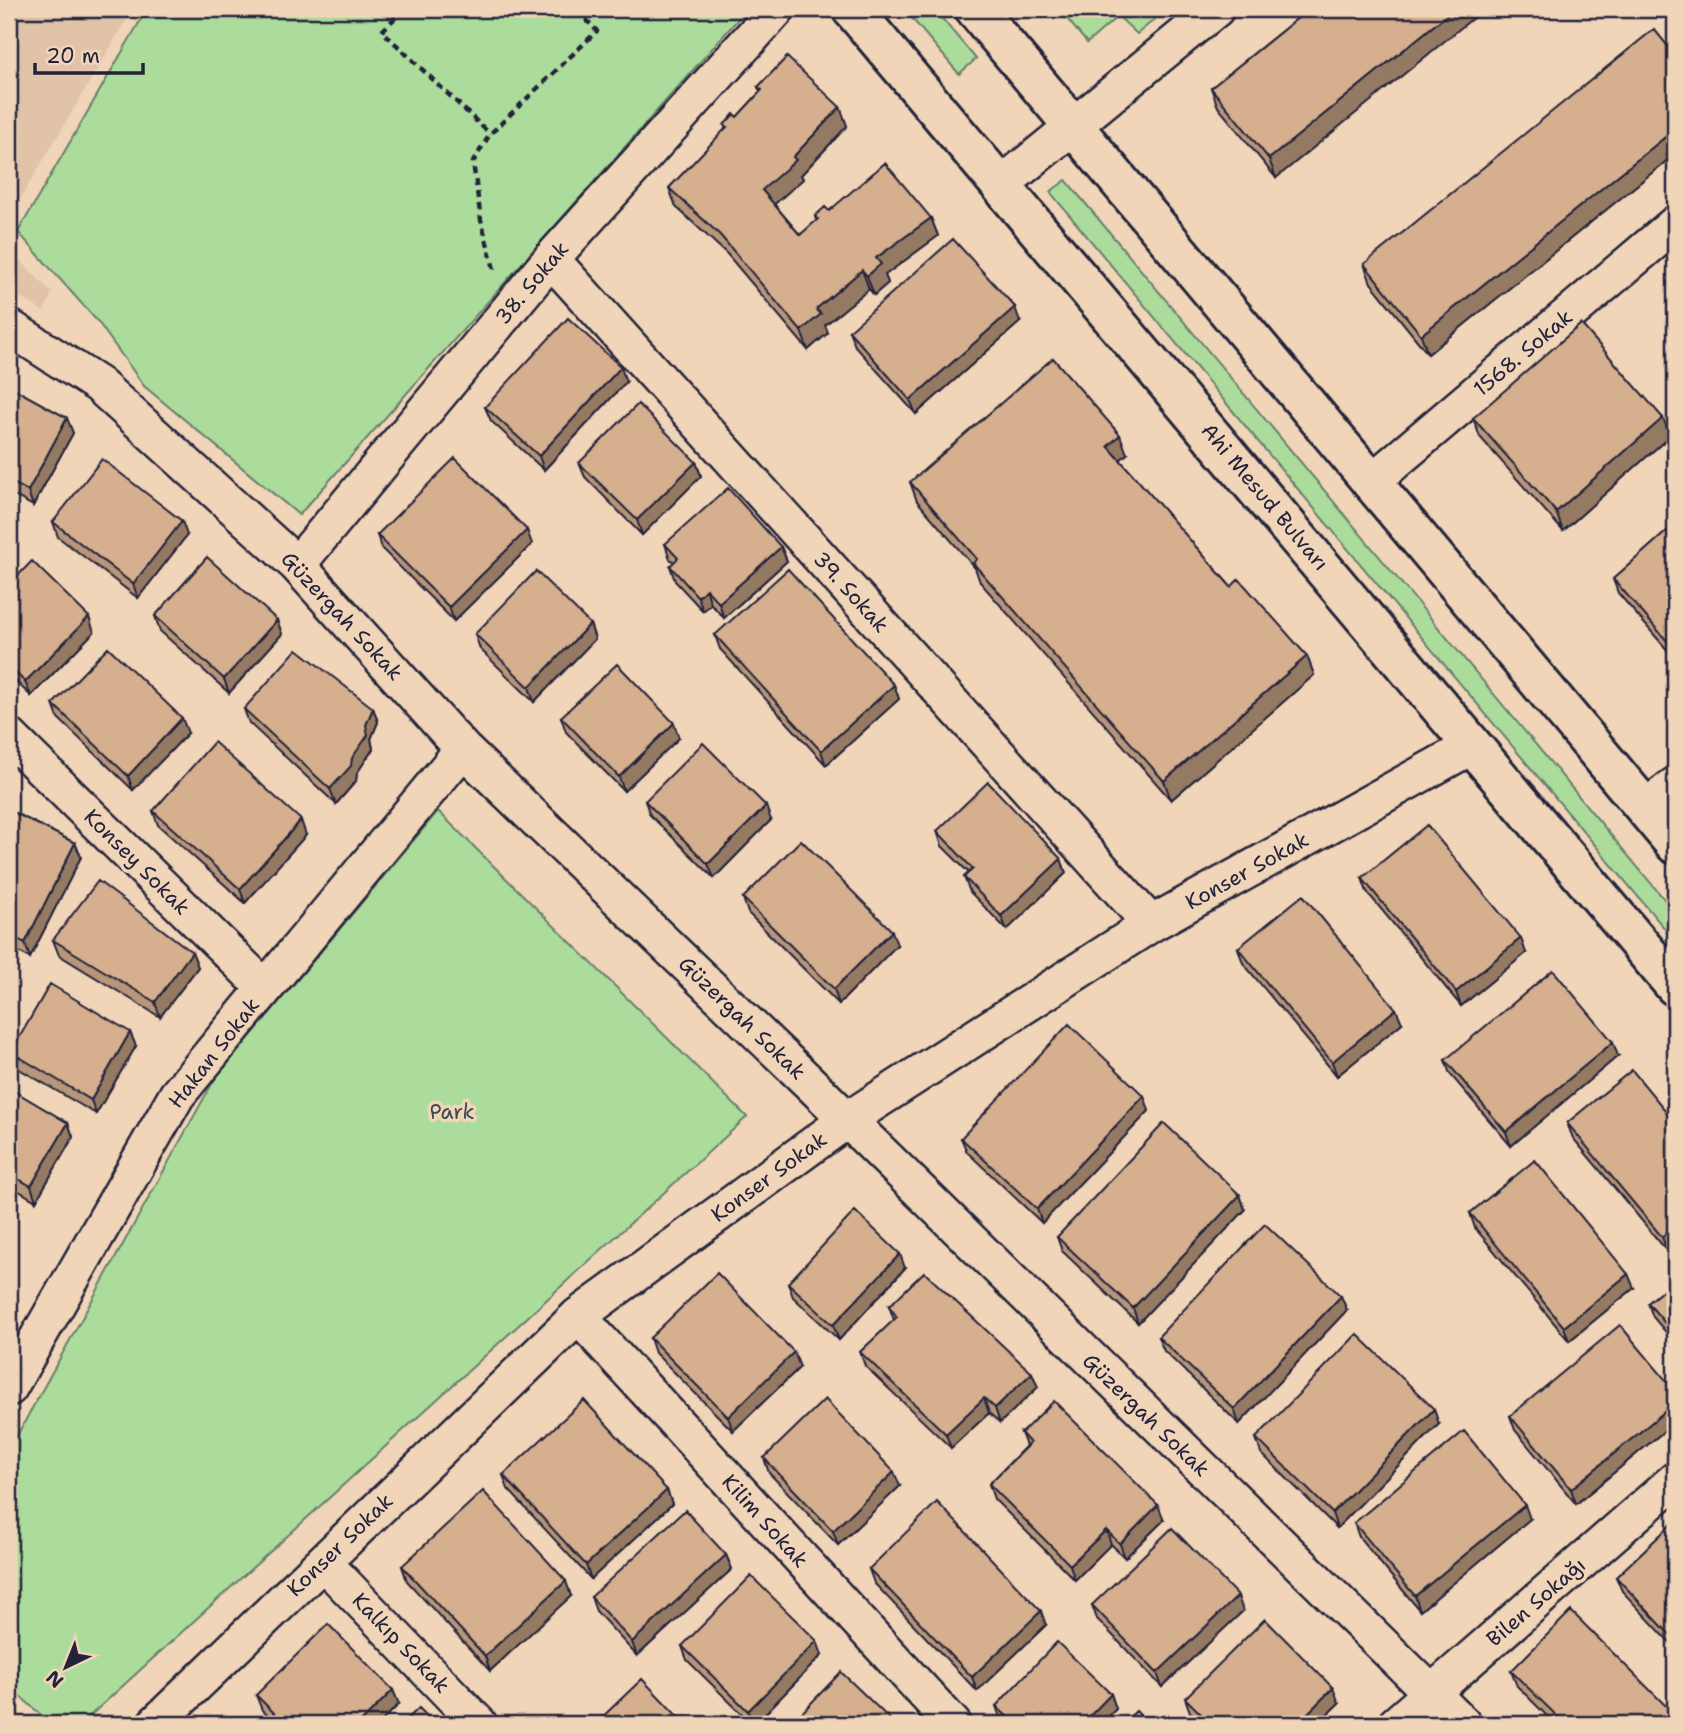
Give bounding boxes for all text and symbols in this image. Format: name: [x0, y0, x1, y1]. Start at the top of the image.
scale bar: [35, 32, 144, 76]
text: 20 m: [46, 42, 100, 70]
street label: 38. Sokak: [489, 235, 575, 331]
street label: 1568. Sokak: [1468, 303, 1578, 403]
street label: Ahi Mesud Bulvarı: [1195, 417, 1335, 577]
street label: Güzergah Sokak: [275, 545, 409, 687]
street label: 39. Sokak: [807, 545, 895, 639]
street label: Konsey Sokak: [78, 803, 196, 921]
street label: Konser Sokak: [1180, 826, 1314, 916]
street label: Güzergah Sokak: [672, 950, 812, 1086]
street label: Hakan Sokak: [162, 992, 266, 1114]
park label: Park: [429, 1098, 475, 1126]
street label: Konser Sokak: [705, 1125, 833, 1229]
street label: Güzergah Sokak: [1076, 1347, 1216, 1483]
street label: Kilim Sokak: [716, 1468, 814, 1574]
street label: Konser Sokak: [281, 1487, 399, 1603]
street label: Bilen Sokağı: [1480, 1551, 1592, 1653]
street label: Kalkıp Sokak: [346, 1587, 456, 1699]
north arrow: [32, 1632, 102, 1702]
text: N: [41, 1665, 69, 1693]

